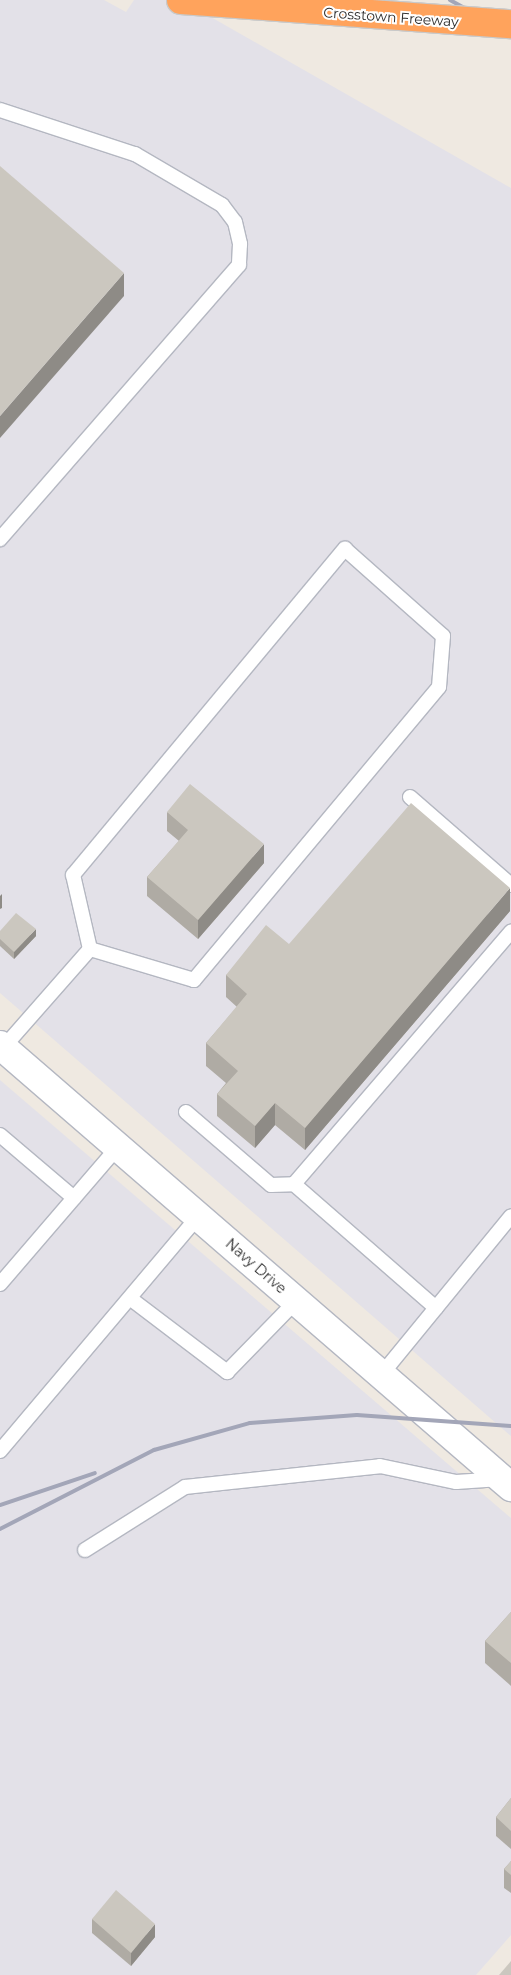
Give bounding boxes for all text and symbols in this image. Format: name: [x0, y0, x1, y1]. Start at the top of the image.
street label: Crosstown Freeway: [323, 4, 459, 30]
street label: Navy Drive: [222, 1235, 290, 1297]

